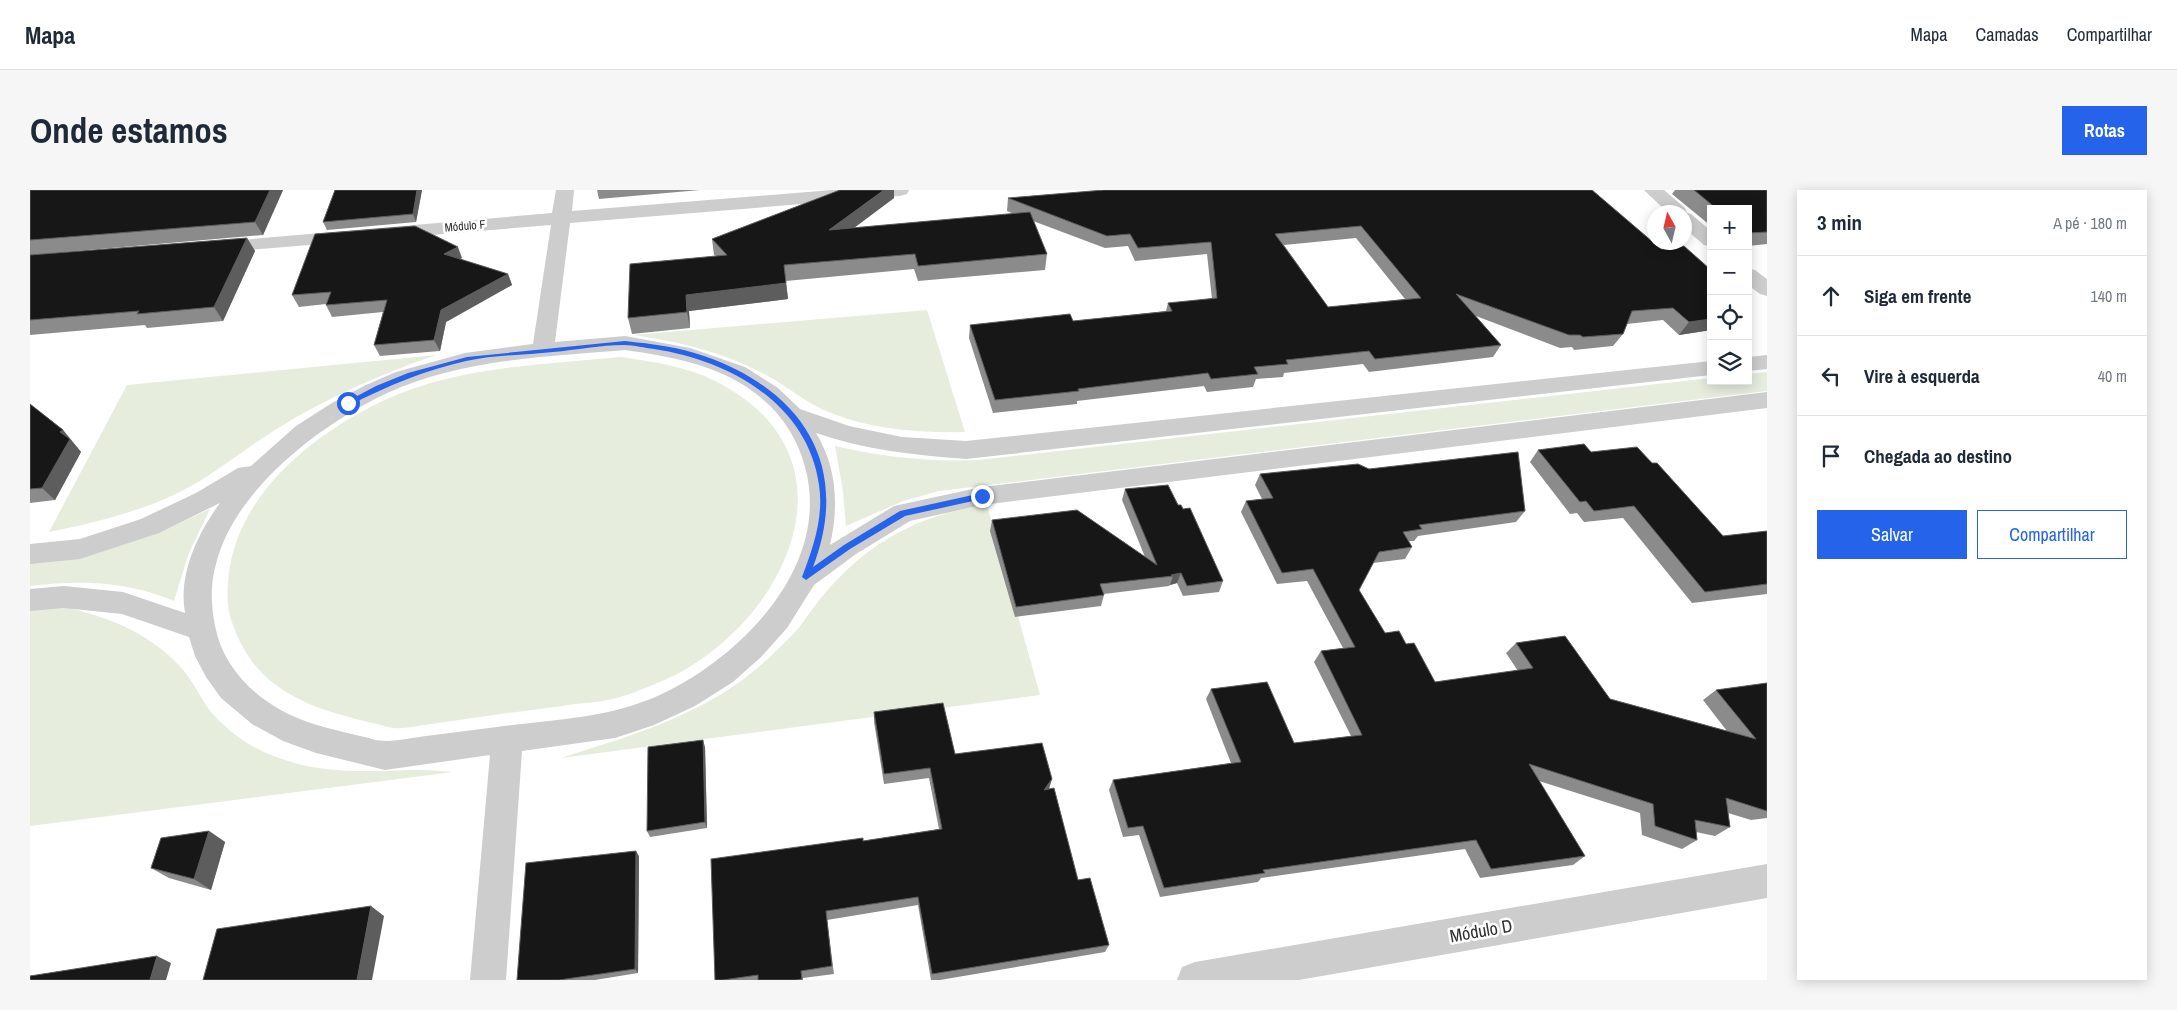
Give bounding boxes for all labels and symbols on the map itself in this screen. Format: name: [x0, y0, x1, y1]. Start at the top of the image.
north arrow: [1647, 205, 1692, 250]
street label: Módulo F: [444, 216, 486, 236]
route start: [337, 392, 360, 415]
route end: [971, 485, 994, 508]
street label: Módulo D: [1448, 913, 1514, 948]

